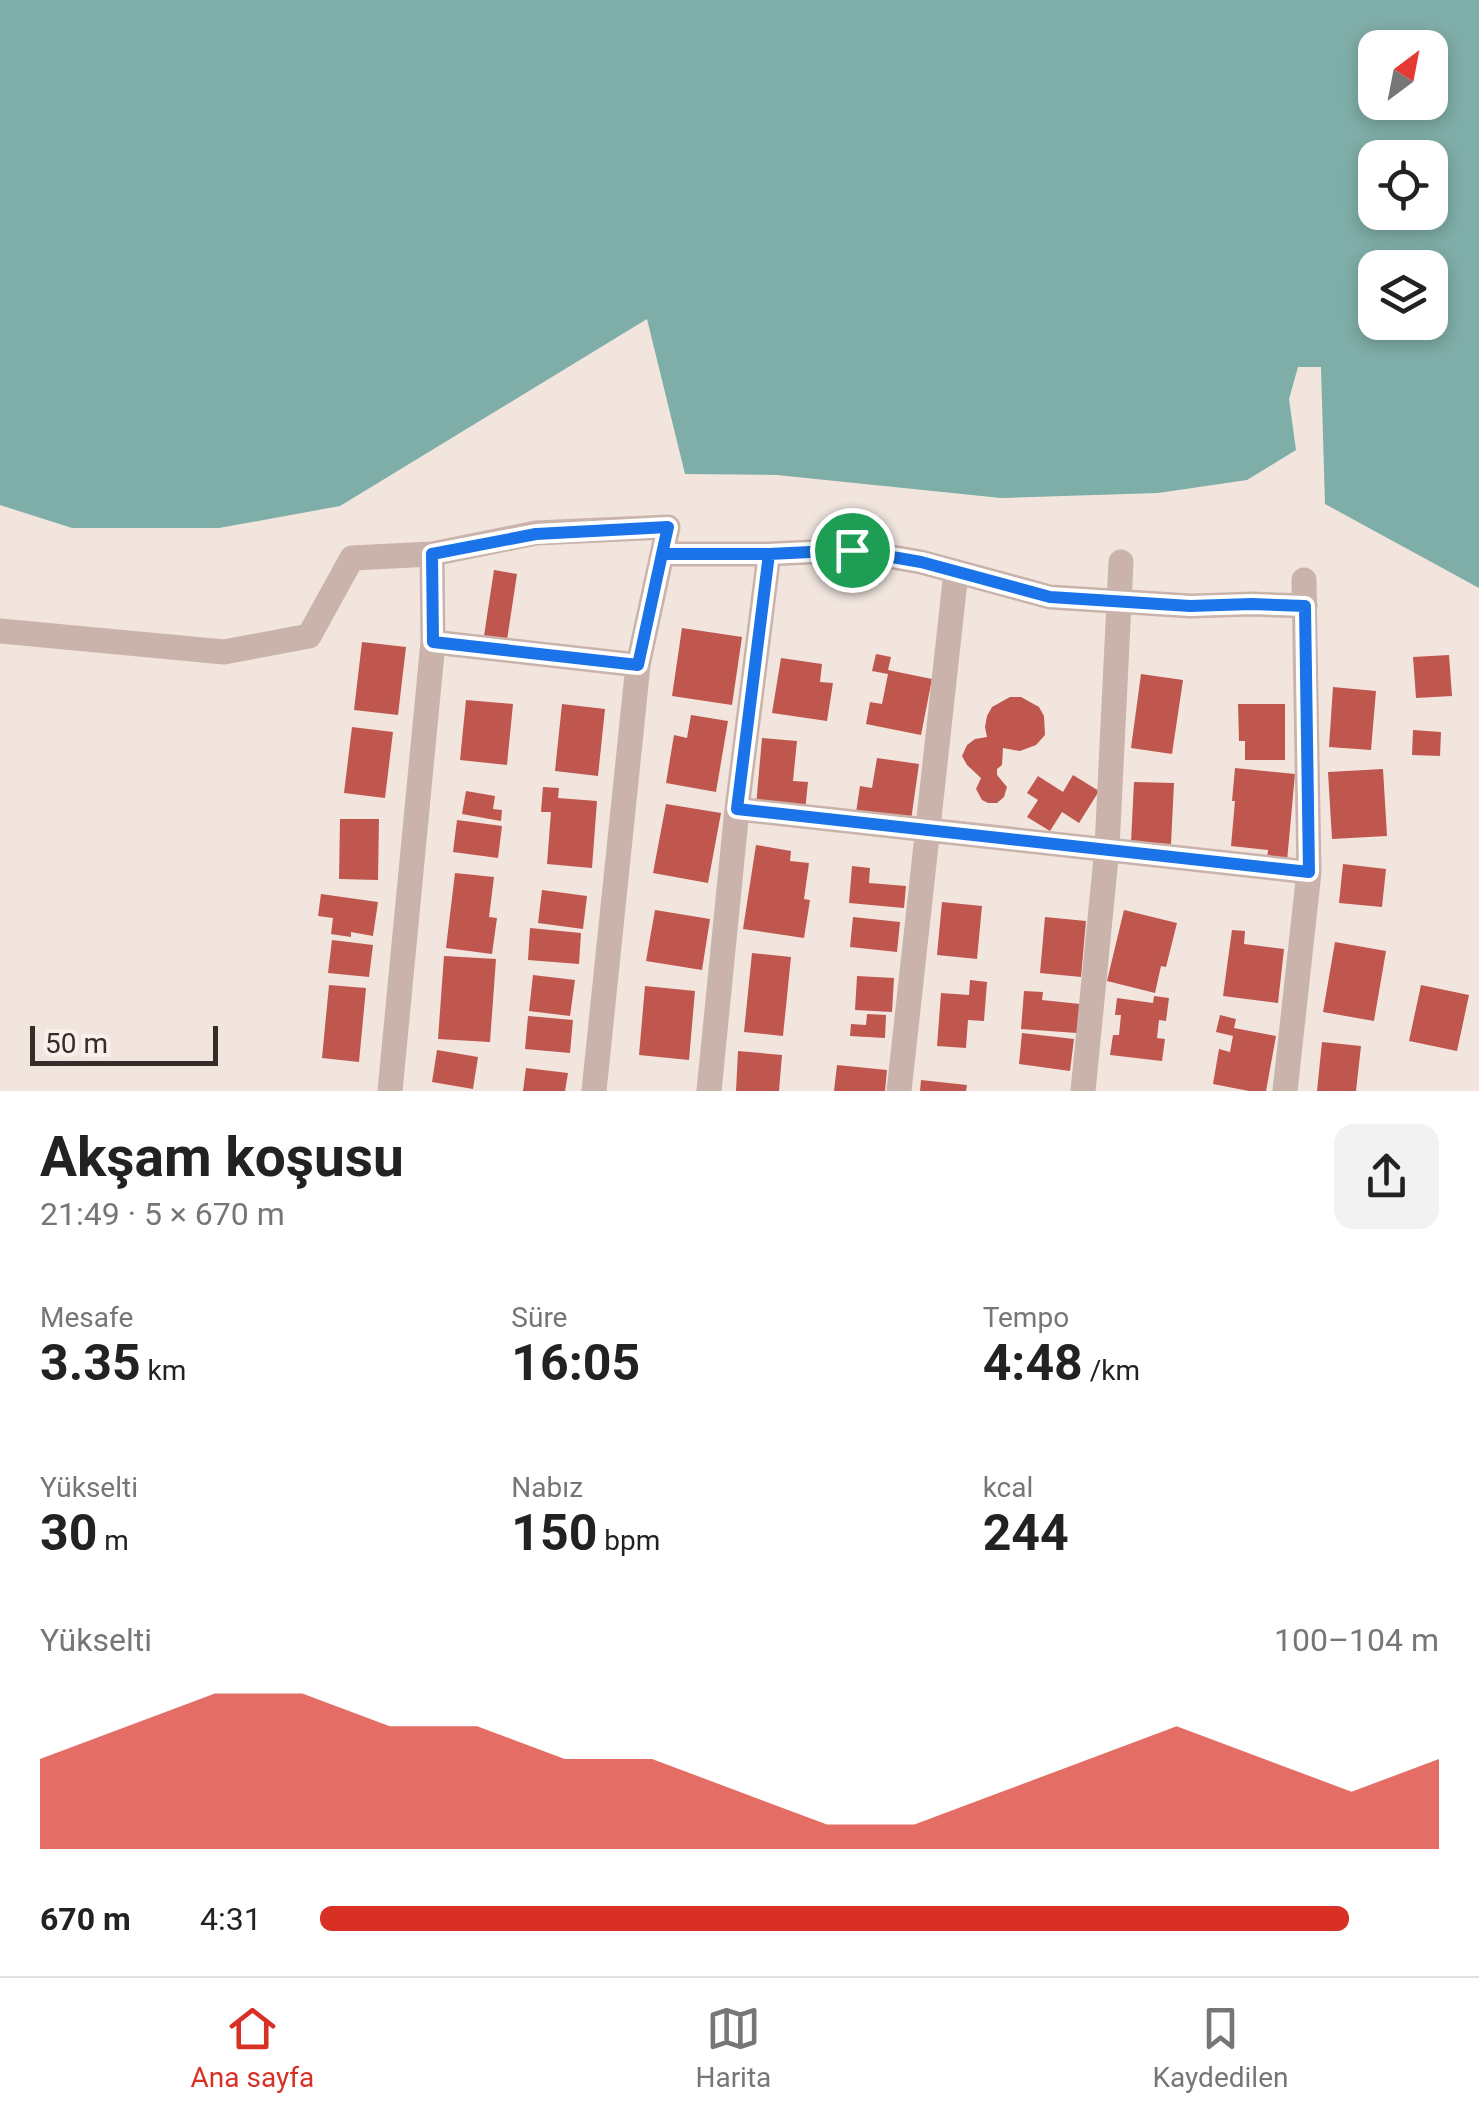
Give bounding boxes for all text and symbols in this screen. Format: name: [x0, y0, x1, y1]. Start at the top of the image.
north arrow: [1358, 30, 1448, 120]
map controls: [1358, 30, 1448, 340]
button: locate: [1358, 140, 1448, 230]
button: layers: [1358, 250, 1448, 340]
pin: [810, 508, 895, 593]
icon: arrive: [825, 523, 880, 578]
scale bar: [30, 1021, 218, 1066]
text: 50 m: [45, 1027, 108, 1060]
button: share: [1334, 1124, 1439, 1229]
text: Akşam koşusu: [40, 1125, 404, 1189]
text: 21:49 · 5 × 670 m: [40, 1195, 285, 1233]
text: Mesafe: [40, 1301, 133, 1334]
text: Süre: [511, 1301, 567, 1334]
text: Tempo: [983, 1301, 1069, 1334]
text: 3.35: [40, 1334, 141, 1392]
text: 16:05: [511, 1334, 640, 1392]
text: 4:48: [983, 1334, 1083, 1392]
text: km: [141, 1354, 186, 1387]
text: /km: [1083, 1354, 1140, 1387]
text: Yükselti: [40, 1471, 138, 1504]
text: Nabız: [511, 1471, 583, 1504]
text: kcal: [983, 1471, 1033, 1504]
text: 30: [40, 1504, 97, 1562]
text: 150: [511, 1504, 597, 1562]
text: 244: [983, 1504, 1069, 1562]
text: m: [97, 1524, 129, 1557]
text: bpm: [597, 1524, 660, 1557]
text: Yükselti: [40, 1621, 152, 1659]
text: 100–104 m: [1274, 1621, 1439, 1659]
text: 670 m: [40, 1900, 131, 1938]
text: 4:31: [200, 1900, 262, 1938]
tab: Ana sayfa: [191, 2001, 314, 2094]
tab: Harita: [695, 2001, 771, 2094]
tab: Kaydedilen: [1152, 2001, 1288, 2094]

